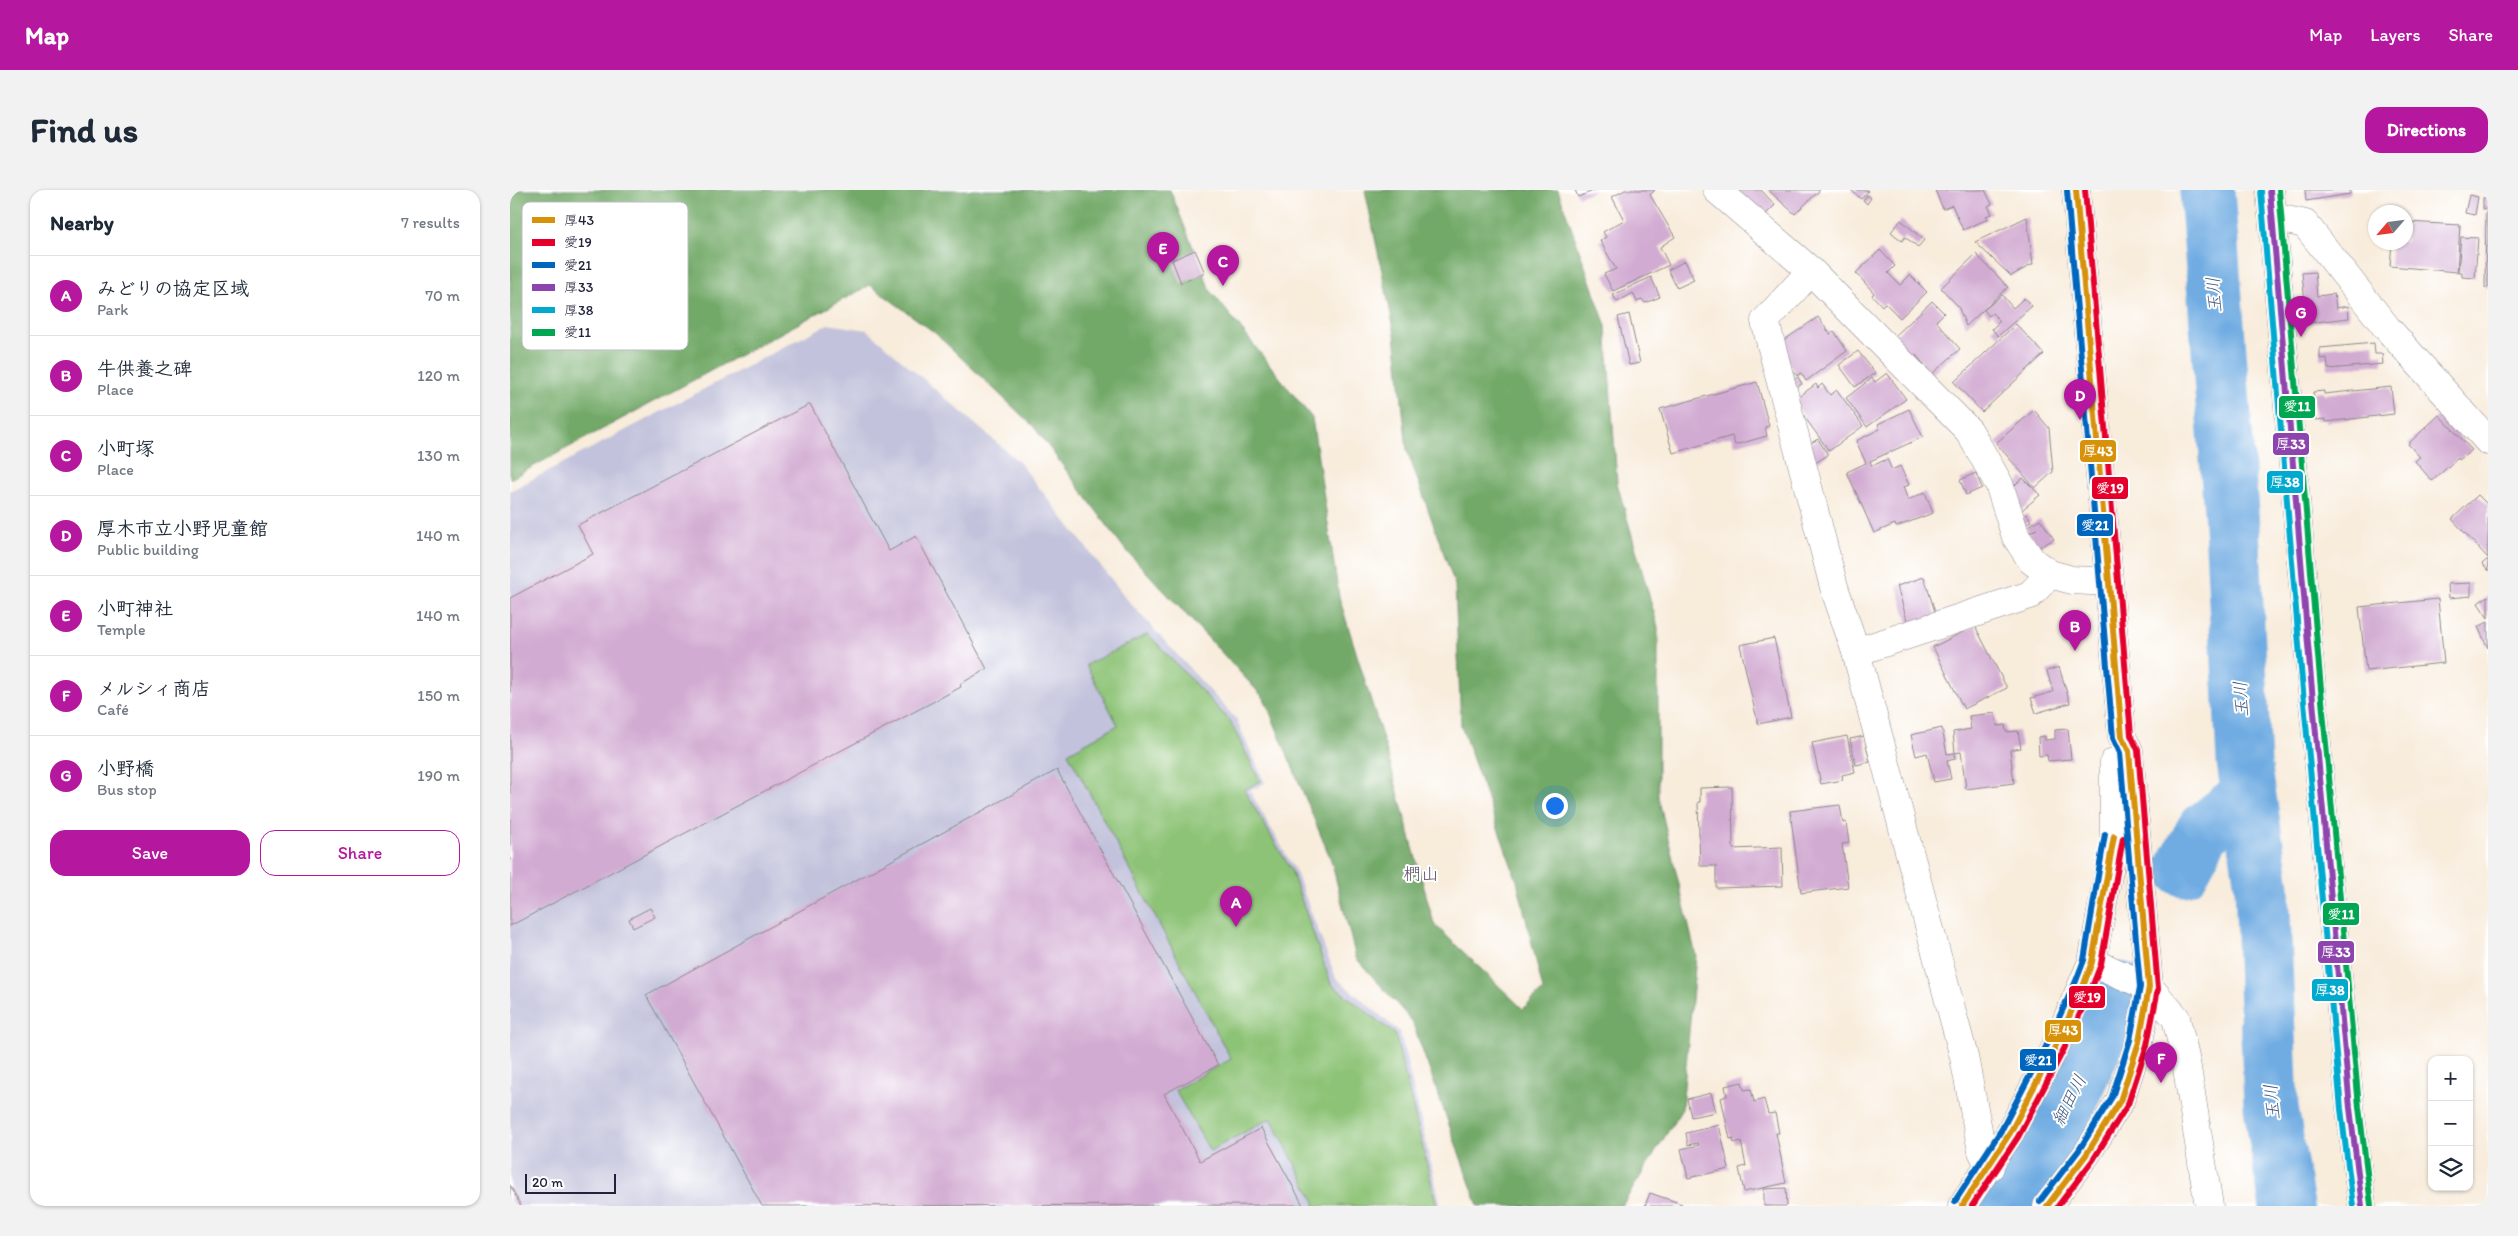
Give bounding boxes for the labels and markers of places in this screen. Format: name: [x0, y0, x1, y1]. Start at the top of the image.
pin: E: [1147, 232, 1179, 273]
pin: C: [1207, 245, 1239, 286]
pin: G: [2285, 296, 2317, 337]
pin: D: [2064, 379, 2096, 420]
pin: B: [2059, 610, 2091, 651]
pin: A: [1220, 886, 1252, 927]
pin: F: [2145, 1042, 2177, 1083]

